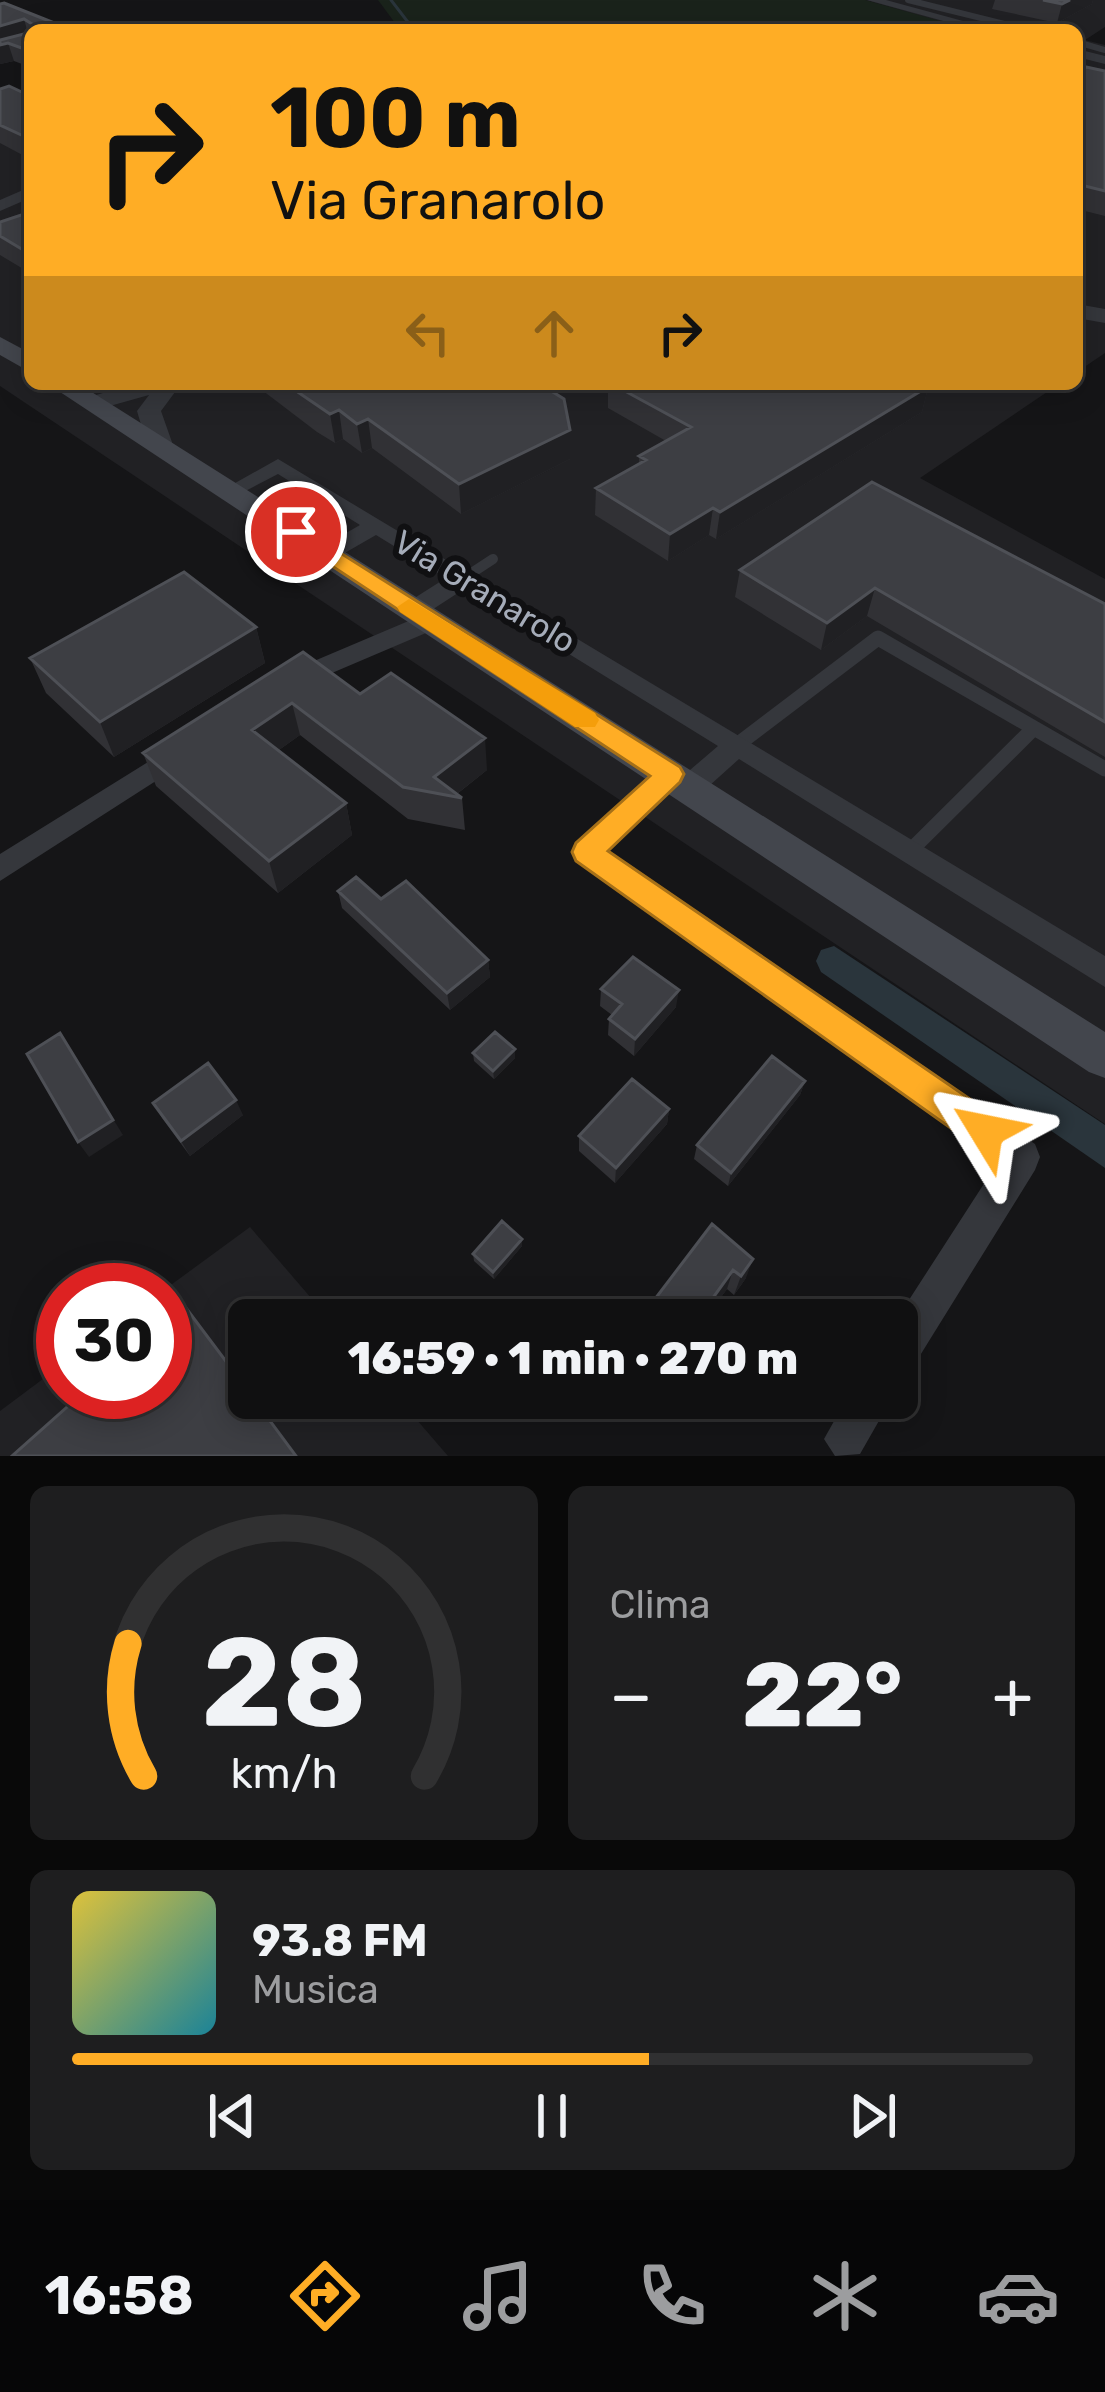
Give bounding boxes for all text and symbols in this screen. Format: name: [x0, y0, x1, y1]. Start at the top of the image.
text: 100 m: [270, 68, 521, 168]
icon: right: [72, 72, 228, 228]
text: Via Granarolo: [270, 169, 606, 233]
icon: left: [395, 300, 461, 366]
icon: ahead: [521, 300, 587, 366]
icon: right: [647, 300, 713, 366]
pin: [245, 481, 347, 583]
icon: arrive: [263, 499, 329, 565]
street label: Via Granarolo: [387, 522, 583, 661]
position arrow: [923, 1068, 1049, 1194]
speed limit sign: 30: [36, 1263, 192, 1419]
text: 16:59 · 1 min · 270 m: [348, 1332, 798, 1385]
text: Clima: [610, 1582, 711, 1628]
text: 28: [201, 1608, 367, 1756]
text: 22°: [742, 1642, 902, 1749]
text: −: [610, 1656, 652, 1735]
text: +: [992, 1656, 1033, 1735]
text: km/h: [230, 1748, 337, 1799]
text: 93.8 FM: [252, 1914, 428, 1967]
text: Musica: [252, 1967, 379, 2013]
icon: previous: [199, 2083, 265, 2149]
icon: pause: [519, 2083, 585, 2149]
icon: next: [840, 2083, 906, 2149]
icon: directions: [283, 2254, 367, 2338]
icon: music: [456, 2254, 540, 2338]
icon: phone: [630, 2254, 714, 2338]
icon: climate: [803, 2254, 887, 2338]
icon: car: [976, 2254, 1060, 2338]
text: 16:58: [45, 2264, 194, 2328]

